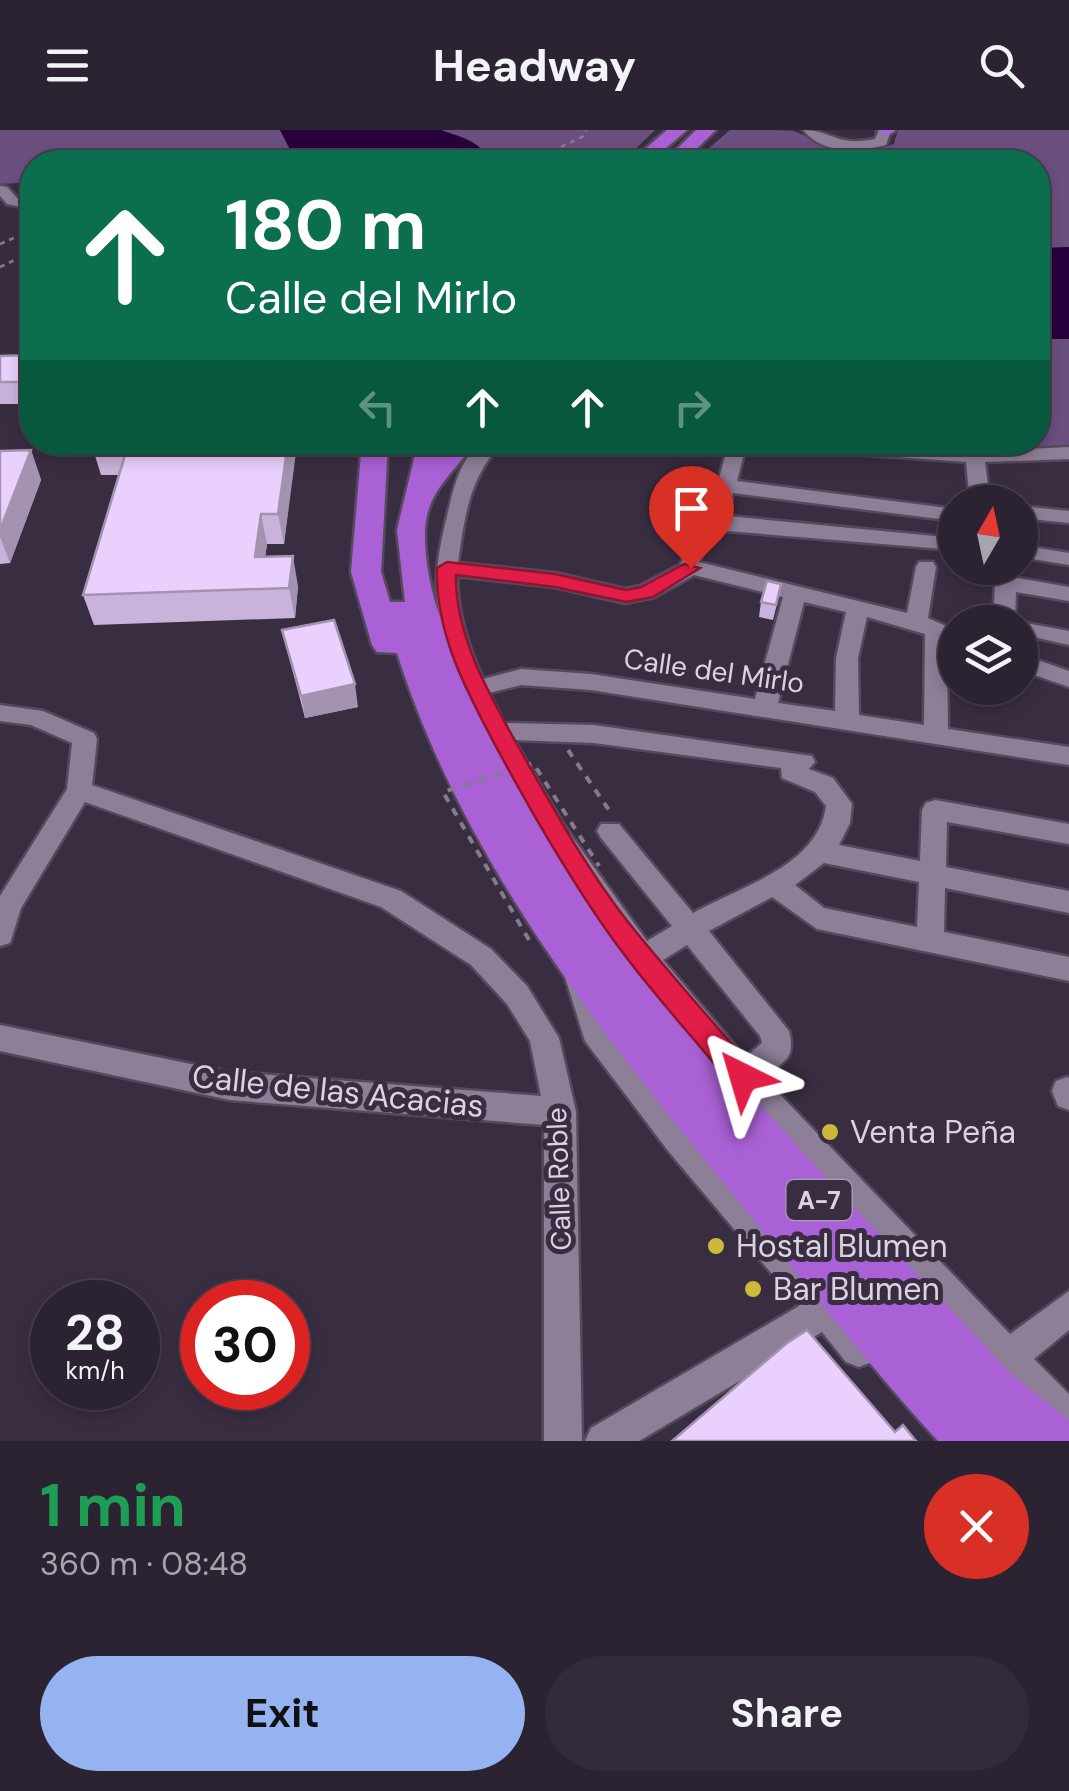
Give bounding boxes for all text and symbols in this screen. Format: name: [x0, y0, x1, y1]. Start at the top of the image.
text: Headway: [433, 36, 636, 95]
icon: menu: [40, 38, 95, 93]
icon: search: [974, 38, 1029, 93]
text: 180 m: [225, 180, 426, 271]
icon: ahead: [60, 190, 190, 320]
text: Calle del Mirlo: [225, 268, 517, 327]
icon: left: [350, 380, 405, 435]
icon: ahead: [455, 380, 510, 435]
icon: ahead: [560, 380, 615, 435]
icon: right: [665, 380, 720, 435]
pin: [649, 466, 734, 569]
icon: arrive: [664, 481, 719, 536]
north arrow: [938, 485, 1038, 585]
map controls: [938, 485, 1038, 705]
button: layers: [938, 605, 1038, 705]
street label: Calle del Mirlo: [621, 640, 807, 702]
position arrow: [691, 1025, 795, 1129]
street label: Calle de las Acacias: [190, 1055, 486, 1127]
street label: Calle Roble: [538, 1107, 580, 1251]
place label: Venta Peña: [850, 1111, 1016, 1153]
marker: Venta Peña: [819, 1121, 841, 1143]
road number: A-7: [786, 1180, 852, 1220]
place label: Hostal Blumen: [736, 1225, 948, 1267]
marker: Hostal Blumen: [705, 1235, 727, 1257]
place label: Bar Blumen: [773, 1268, 940, 1310]
marker: Bar Blumen: [742, 1278, 764, 1300]
speed limit sign: 30: [180, 1280, 310, 1410]
text: 28: [65, 1300, 125, 1366]
text: km/h: [65, 1354, 125, 1387]
text: 1 min: [40, 1466, 186, 1545]
button: close: [924, 1474, 1029, 1579]
text: 360 m · 08:48: [40, 1543, 248, 1585]
button: Exit: [40, 1656, 525, 1771]
button: Share: [545, 1656, 1029, 1771]

